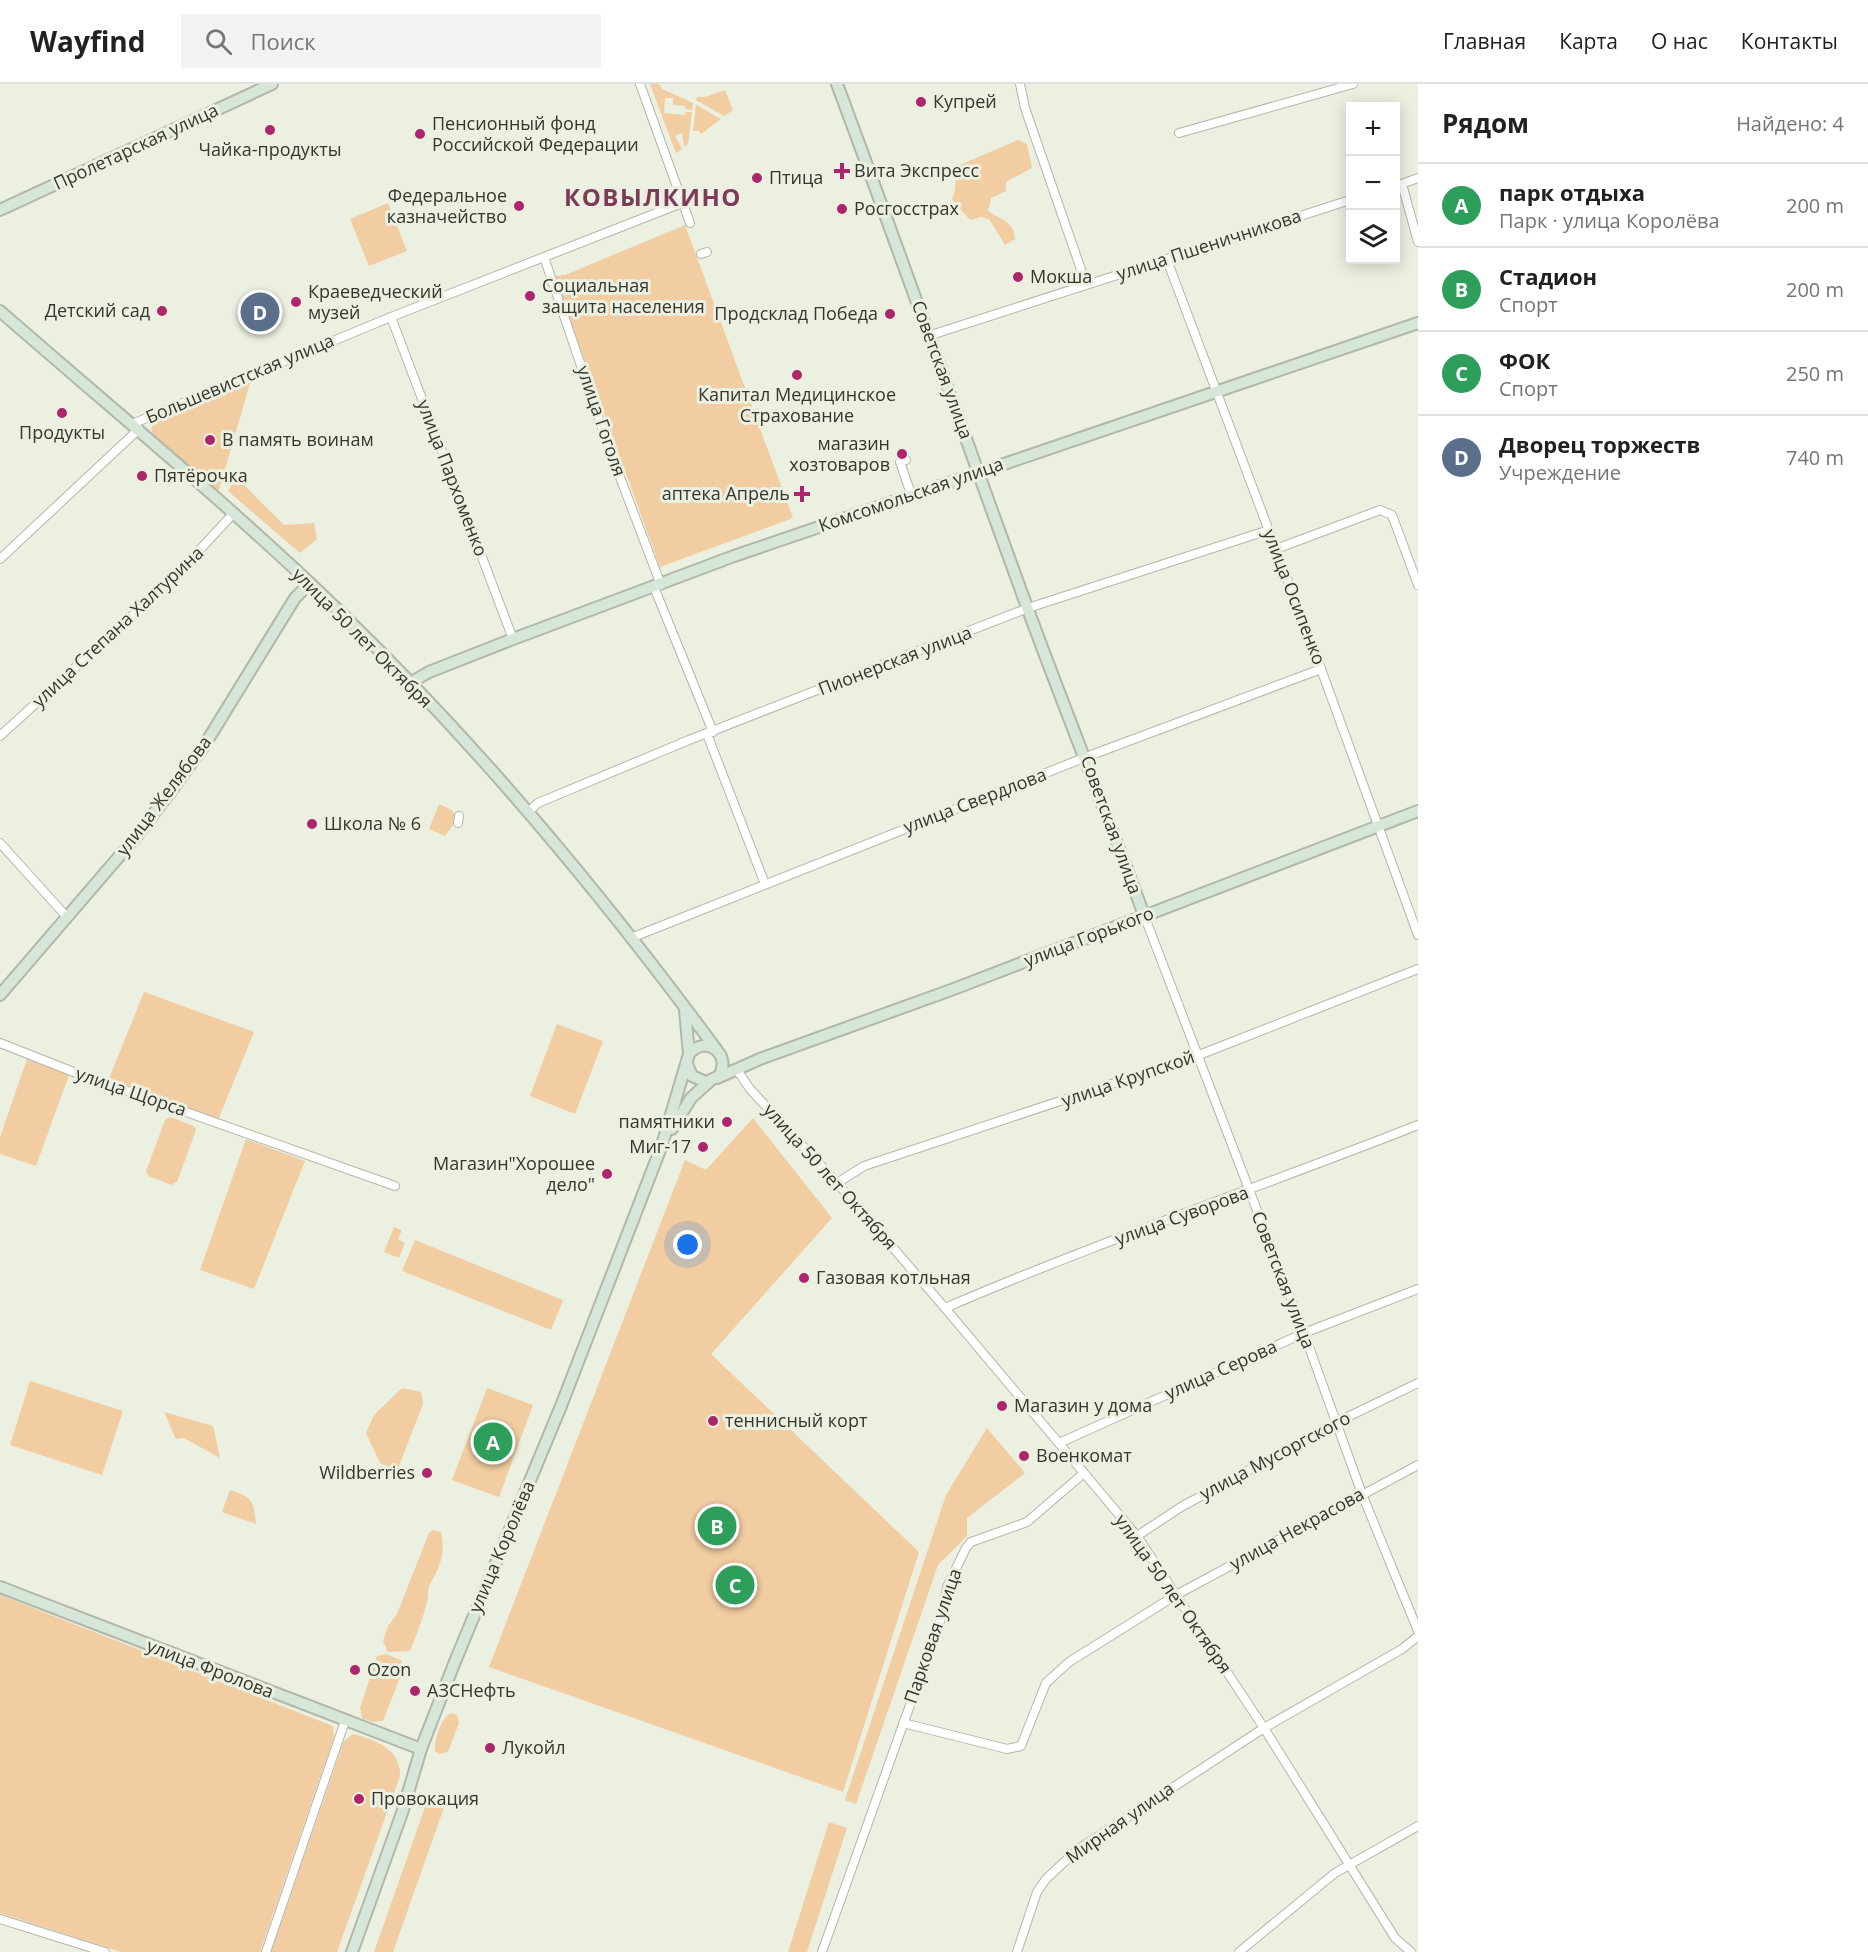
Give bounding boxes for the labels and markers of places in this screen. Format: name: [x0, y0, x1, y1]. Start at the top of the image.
place label: Купрей: [933, 89, 997, 113]
marker: Купрей: [914, 95, 928, 109]
place label: Пенсионный фонд Российской Федерации: [432, 111, 639, 156]
marker: Чайка-продукты: [263, 123, 277, 137]
marker: Пенсионный фонд Российской Федерации: [413, 127, 427, 141]
place label: Чайка-продукты: [199, 137, 341, 161]
place label: Вита Экспресс: [854, 158, 979, 182]
marker: Вита Экспресс: [835, 164, 849, 178]
place label: Птица: [769, 165, 823, 189]
marker: Птица: [750, 171, 764, 185]
place label: Федеральное казначейство: [387, 183, 507, 228]
place label: Росгосстрах: [854, 196, 960, 220]
marker: Федеральное казначейство: [512, 199, 526, 213]
marker: Росгосстрах: [835, 202, 849, 216]
place label: Мокша: [1030, 264, 1092, 288]
marker: Мокша: [1011, 270, 1025, 284]
place label: Социальная защита населения: [542, 273, 705, 318]
place label: Краеведческий музей: [308, 279, 443, 324]
marker: Социальная защита населения: [523, 289, 537, 303]
pin: D: [240, 290, 280, 334]
marker: Краеведческий музей: [289, 295, 303, 309]
place label: Детский сад: [45, 298, 150, 322]
place label: Продсклад Победа: [714, 301, 878, 325]
marker: Детский сад: [155, 304, 169, 318]
marker: Продсклад Победа: [883, 307, 897, 321]
marker: Капитал Медицинское Страхование: [790, 368, 804, 382]
place label: Капитал Медицинское Страхование: [698, 382, 896, 427]
marker: Продукты: [55, 406, 69, 420]
place label: Продукты: [19, 420, 105, 444]
place label: В память воинам: [222, 427, 374, 451]
place label: магазин хозтоваров: [789, 431, 890, 476]
marker: В память воинам: [203, 433, 217, 447]
marker: магазин хозтоваров: [895, 447, 909, 461]
place label: Пятёрочка: [154, 463, 248, 487]
marker: Пятёрочка: [135, 469, 149, 483]
place label: аптека Апрель: [662, 481, 790, 505]
marker: аптека Апрель: [795, 487, 809, 501]
place label: Школа № 6: [324, 811, 421, 835]
marker: Школа № 6: [305, 817, 319, 831]
place label: памятники: [619, 1109, 715, 1133]
marker: памятники: [720, 1115, 734, 1129]
place label: Миг-17: [629, 1134, 691, 1158]
marker: Миг-17: [696, 1140, 710, 1154]
place label: Магазин"Хорошее дело": [433, 1151, 595, 1196]
marker: Магазин"Хорошее дело": [600, 1167, 614, 1181]
place label: Газовая котльная: [816, 1265, 971, 1289]
marker: Газовая котльная: [797, 1271, 811, 1285]
place label: Магазин у дома: [1014, 1393, 1152, 1417]
marker: Магазин у дома: [995, 1399, 1009, 1413]
place label: теннисный корт: [725, 1408, 868, 1432]
marker: теннисный корт: [706, 1414, 720, 1428]
pin: A: [474, 1420, 512, 1464]
place label: Военкомат: [1036, 1443, 1132, 1467]
marker: Военкомат: [1017, 1449, 1031, 1463]
place label: Wildberries: [319, 1460, 415, 1484]
marker: Wildberries: [420, 1466, 434, 1480]
pin: B: [698, 1504, 736, 1548]
pin: C: [716, 1562, 754, 1608]
place label: Ozon: [367, 1657, 411, 1681]
marker: Ozon: [348, 1663, 362, 1677]
place label: АЗСНефть: [427, 1678, 516, 1702]
marker: АЗСНефть: [408, 1684, 422, 1698]
place label: Лукойл: [502, 1735, 566, 1759]
marker: Лукойл: [483, 1741, 497, 1755]
place label: Провокация: [371, 1786, 479, 1810]
marker: Провокация: [352, 1792, 366, 1806]

